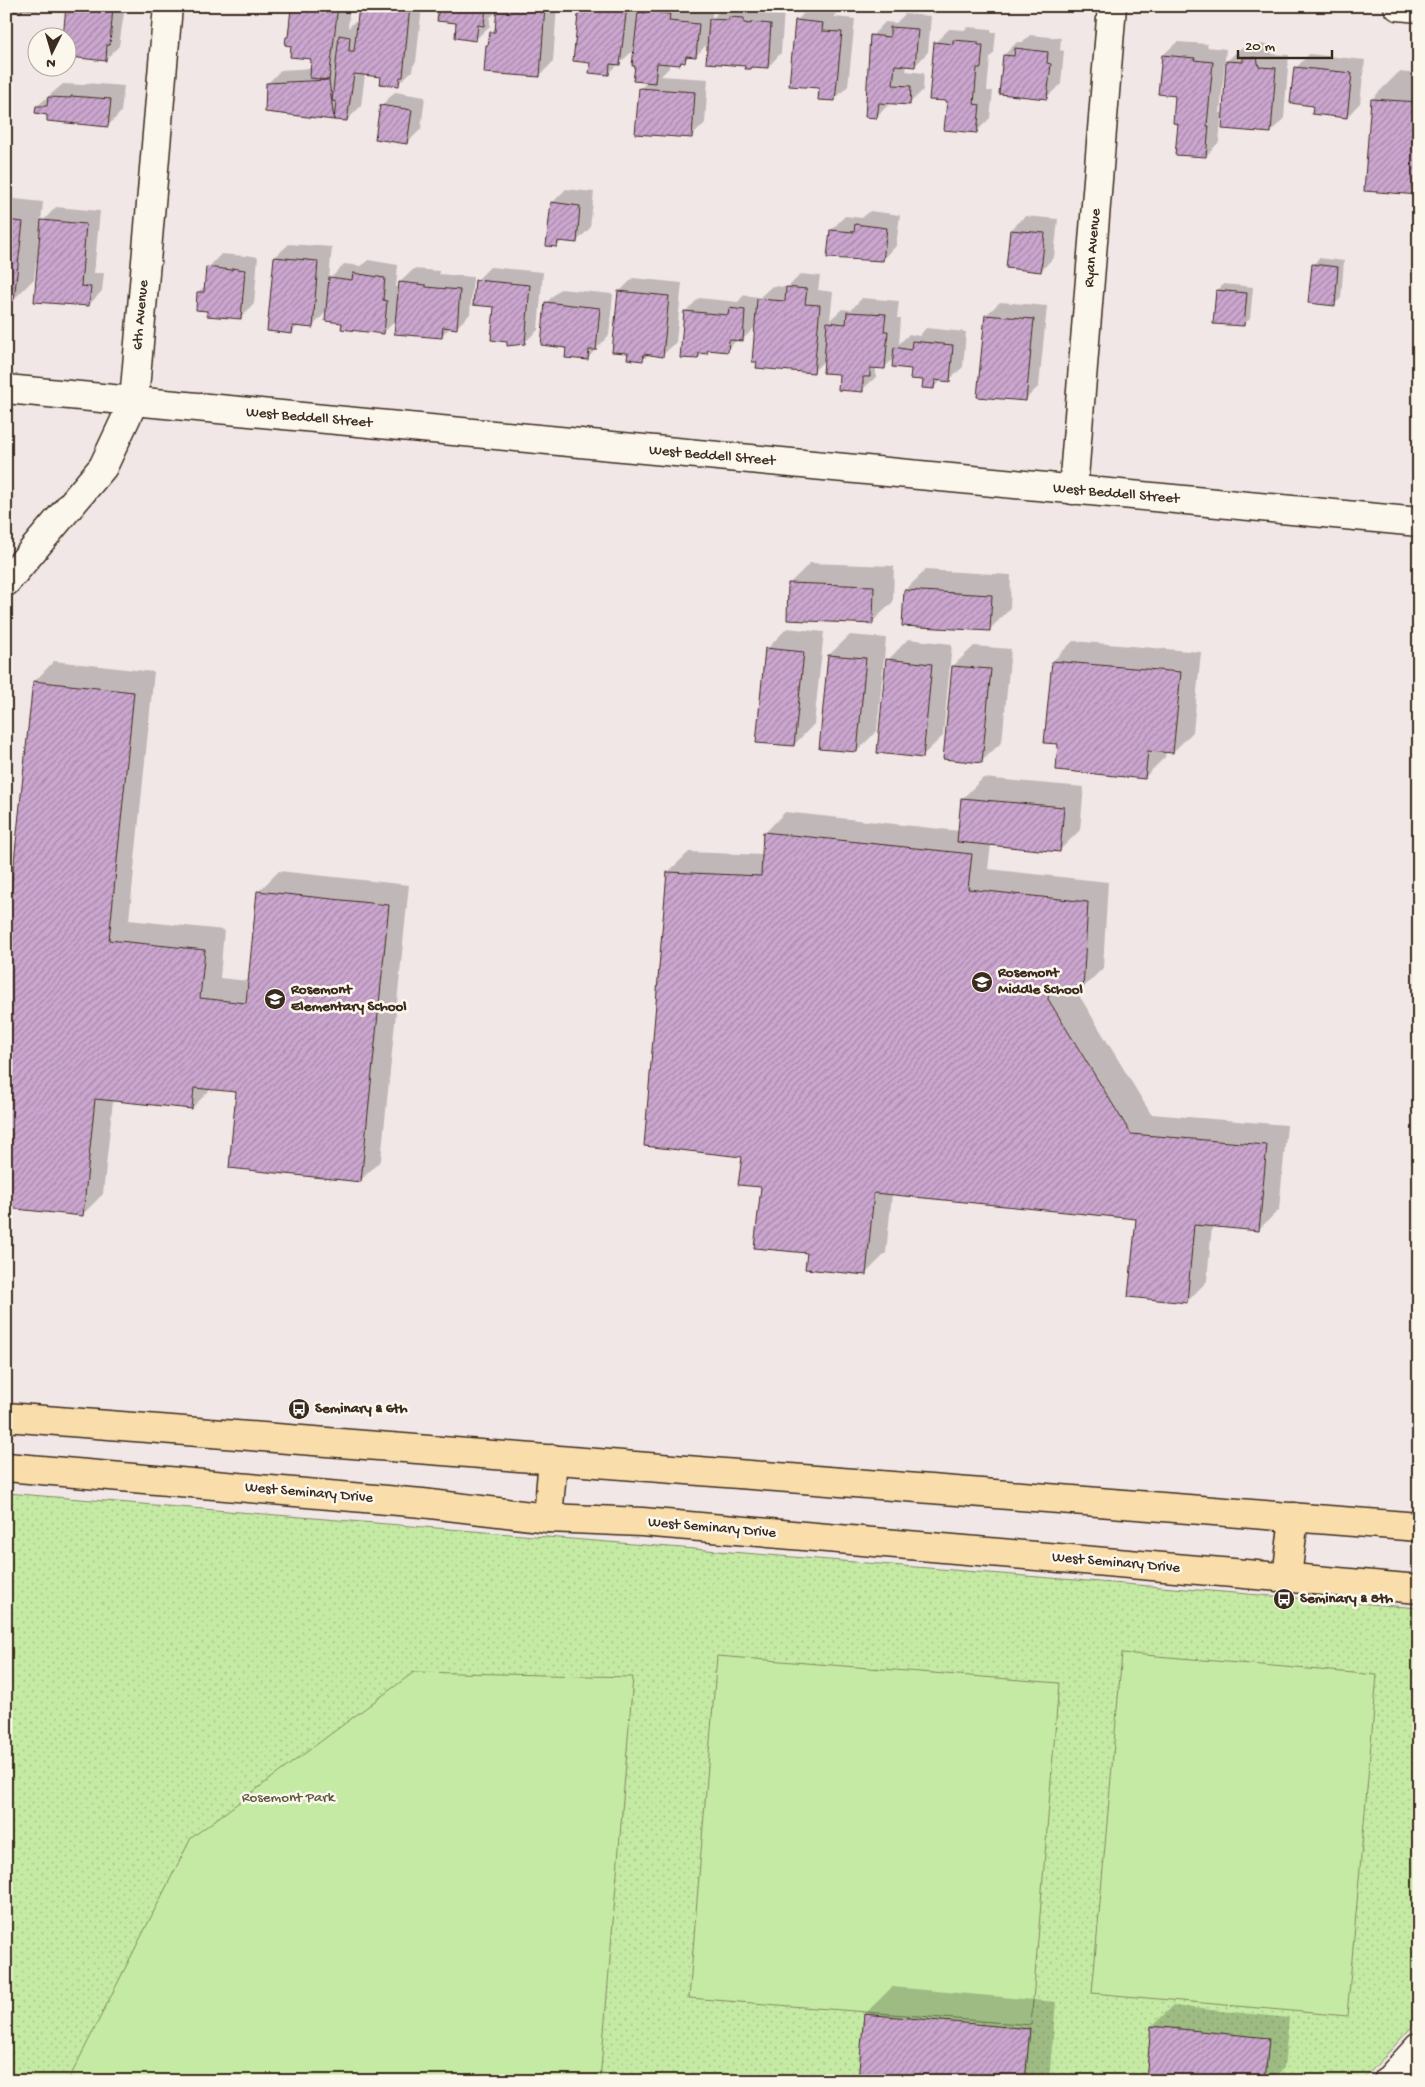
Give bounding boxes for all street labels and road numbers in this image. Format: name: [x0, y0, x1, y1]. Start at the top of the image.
street label: Ryan Avenue: [1081, 207, 1105, 288]
street label: 6th Avenue: [129, 279, 153, 351]
street label: West Beddell Street: [245, 404, 375, 433]
street label: West Beddell Street: [648, 442, 778, 471]
street label: West Beddell Street: [1052, 480, 1182, 509]
street label: West Seminary Drive: [244, 1478, 374, 1508]
street label: West Seminary Drive: [647, 1513, 777, 1543]
street label: West Seminary Drive: [1051, 1548, 1181, 1578]

